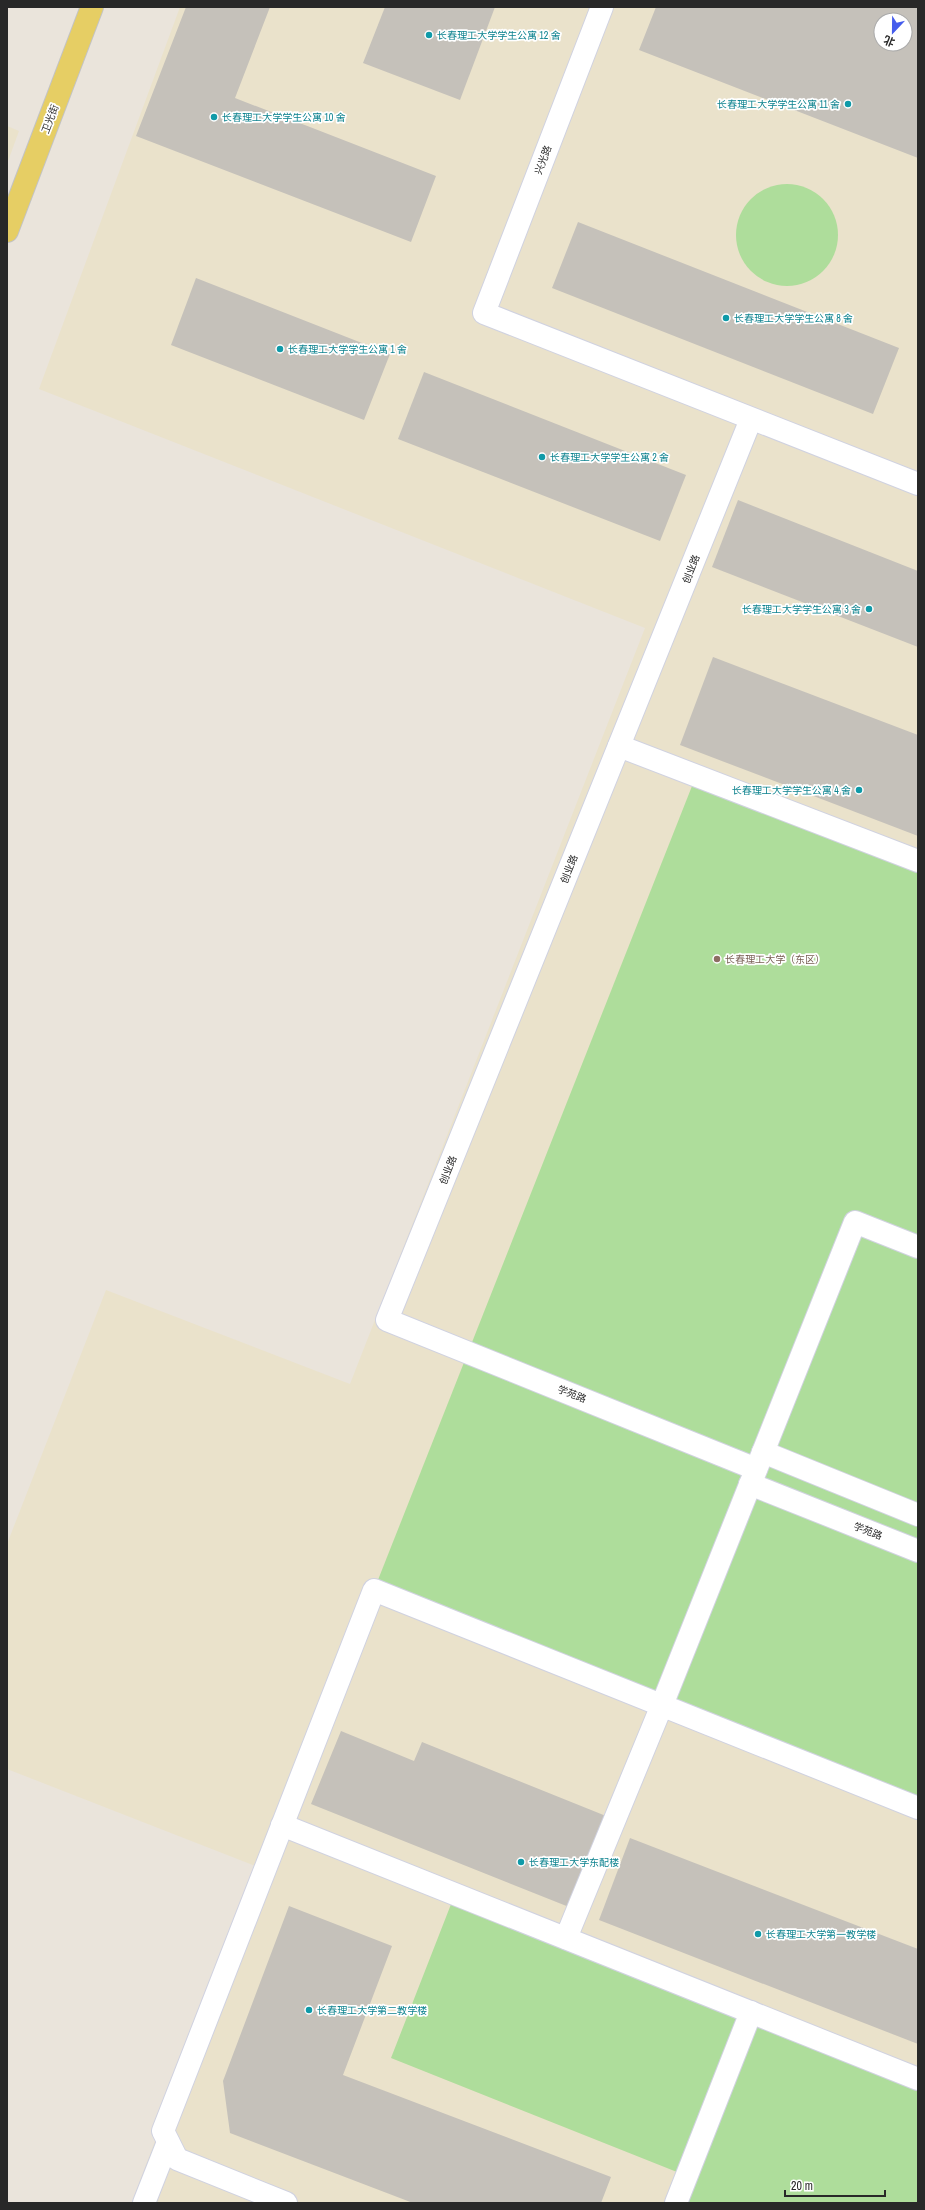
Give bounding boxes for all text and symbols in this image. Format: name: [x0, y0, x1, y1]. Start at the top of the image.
north arrow: [873, 12, 913, 52]
place label: 长春理工大学学生公寓 12 舍: [437, 29, 561, 42]
marker: 长春理工大学学生公寓 12 舍: [424, 30, 434, 40]
text: 北: [882, 33, 897, 50]
place label: 长春理工大学学生公寓 11 舍: [717, 98, 840, 111]
marker: 长春理工大学学生公寓 11 舍: [843, 99, 853, 109]
street label: 卫光街: [39, 103, 61, 135]
place label: 长春理工大学学生公寓 10 舍: [222, 111, 346, 124]
marker: 长春理工大学学生公寓 10 舍: [209, 112, 219, 122]
street label: 兴光路: [532, 144, 554, 176]
place label: 长春理工大学学生公寓 8 舍: [734, 312, 853, 325]
marker: 长春理工大学学生公寓 8 舍: [721, 313, 731, 323]
place label: 长春理工大学学生公寓 1 舍: [288, 343, 407, 356]
marker: 长春理工大学学生公寓 1 舍: [275, 344, 285, 354]
place label: 长春理工大学学生公寓 2 舍: [550, 451, 669, 464]
marker: 长春理工大学学生公寓 2 舍: [537, 452, 547, 462]
street label: 创业路: [679, 553, 703, 585]
place label: 长春理工大学学生公寓 3 舍: [742, 603, 861, 616]
marker: 长春理工大学学生公寓 3 舍: [864, 604, 874, 614]
place label: 长春理工大学学生公寓 4 舍: [732, 784, 851, 797]
marker: 长春理工大学学生公寓 4 舍: [854, 785, 864, 795]
street label: 创业路: [557, 853, 581, 885]
place label: 长春理工大学（东区）: [725, 953, 825, 966]
marker: 长春理工大学（东区）: [712, 954, 722, 964]
street label: 创业路: [436, 1154, 460, 1186]
street label: 学苑路: [556, 1382, 588, 1406]
street label: 学苑路: [852, 1519, 884, 1543]
place label: 长春理工大学东配楼: [529, 1856, 619, 1869]
marker: 长春理工大学东配楼: [516, 1857, 526, 1867]
place label: 长春理工大学第一教学楼: [766, 1928, 876, 1941]
marker: 长春理工大学第一教学楼: [753, 1929, 763, 1939]
place label: 长春理工大学第二教学楼: [317, 2004, 427, 2017]
marker: 长春理工大学第二教学楼: [304, 2005, 314, 2015]
scale bar: [785, 2172, 885, 2198]
text: 20 m: [791, 2178, 813, 2194]

